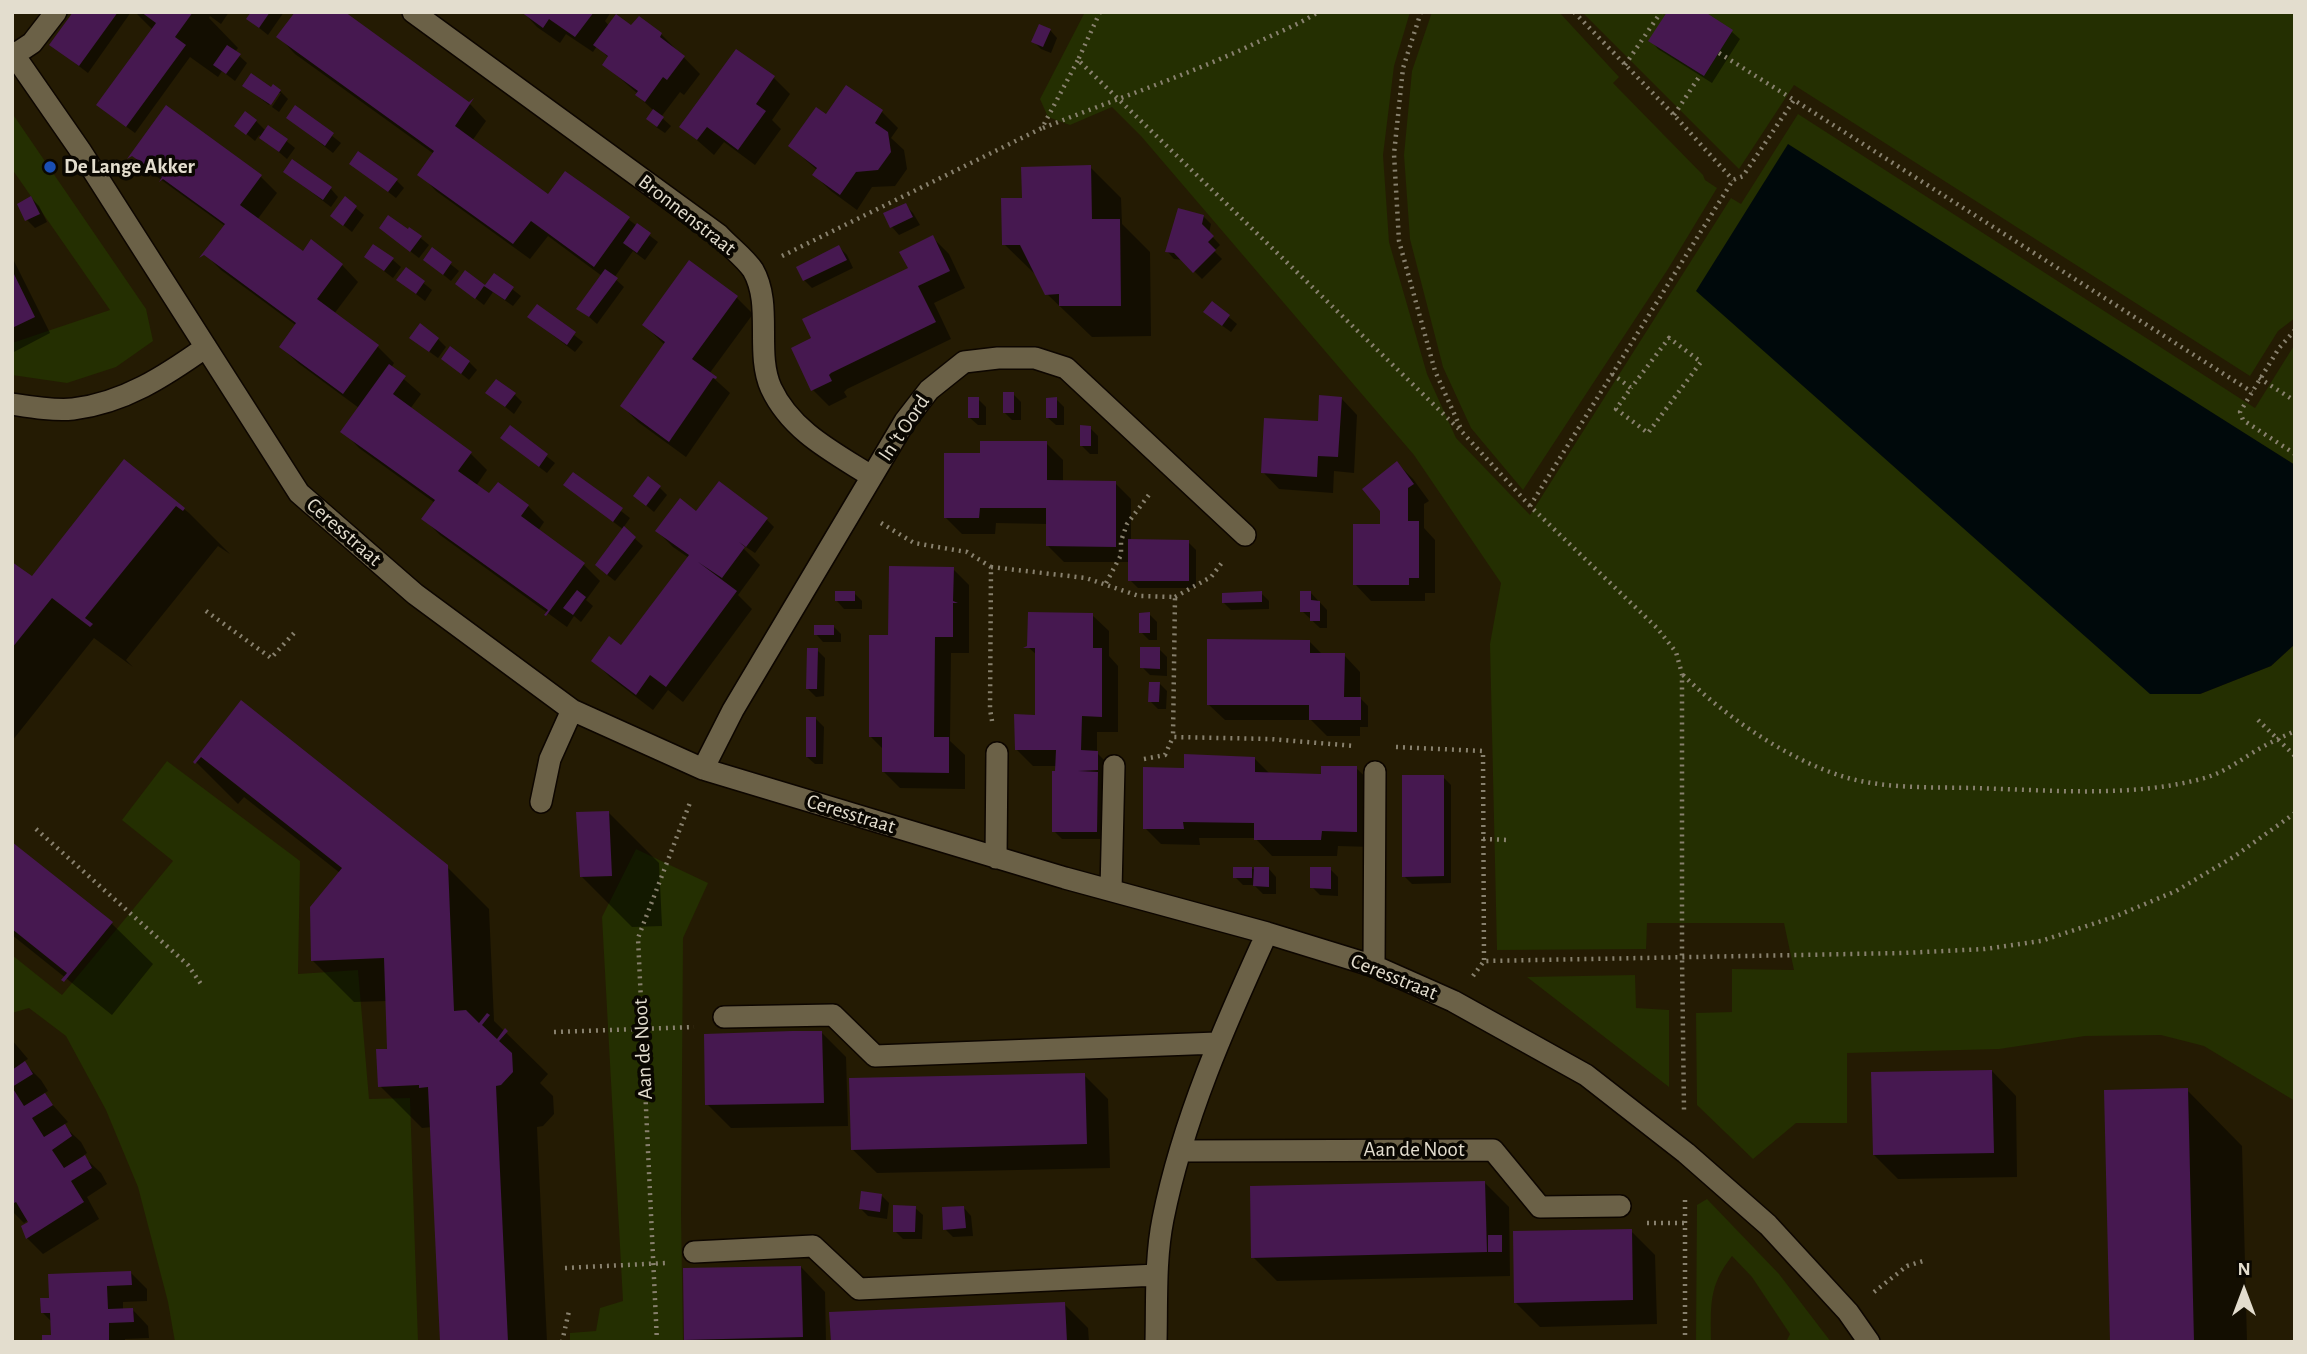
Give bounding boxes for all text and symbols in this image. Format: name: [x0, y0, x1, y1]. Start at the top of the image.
place label: De Lange Akker: [64, 154, 195, 180]
marker: De Lange Akker: [42, 159, 58, 175]
street label: Bronnenstraat: [633, 169, 741, 261]
street label: In 't Oord: [873, 390, 935, 466]
street label: Ceresstraat: [301, 492, 387, 572]
street label: Ceresstraat: [804, 789, 898, 839]
street label: Ceresstraat: [1347, 948, 1441, 1006]
street label: Aan de Noot: [628, 998, 658, 1100]
street label: Aan de Noot: [1363, 1137, 1465, 1163]
north arrow: [2209, 1256, 2279, 1326]
text: N: [2237, 1260, 2251, 1279]

